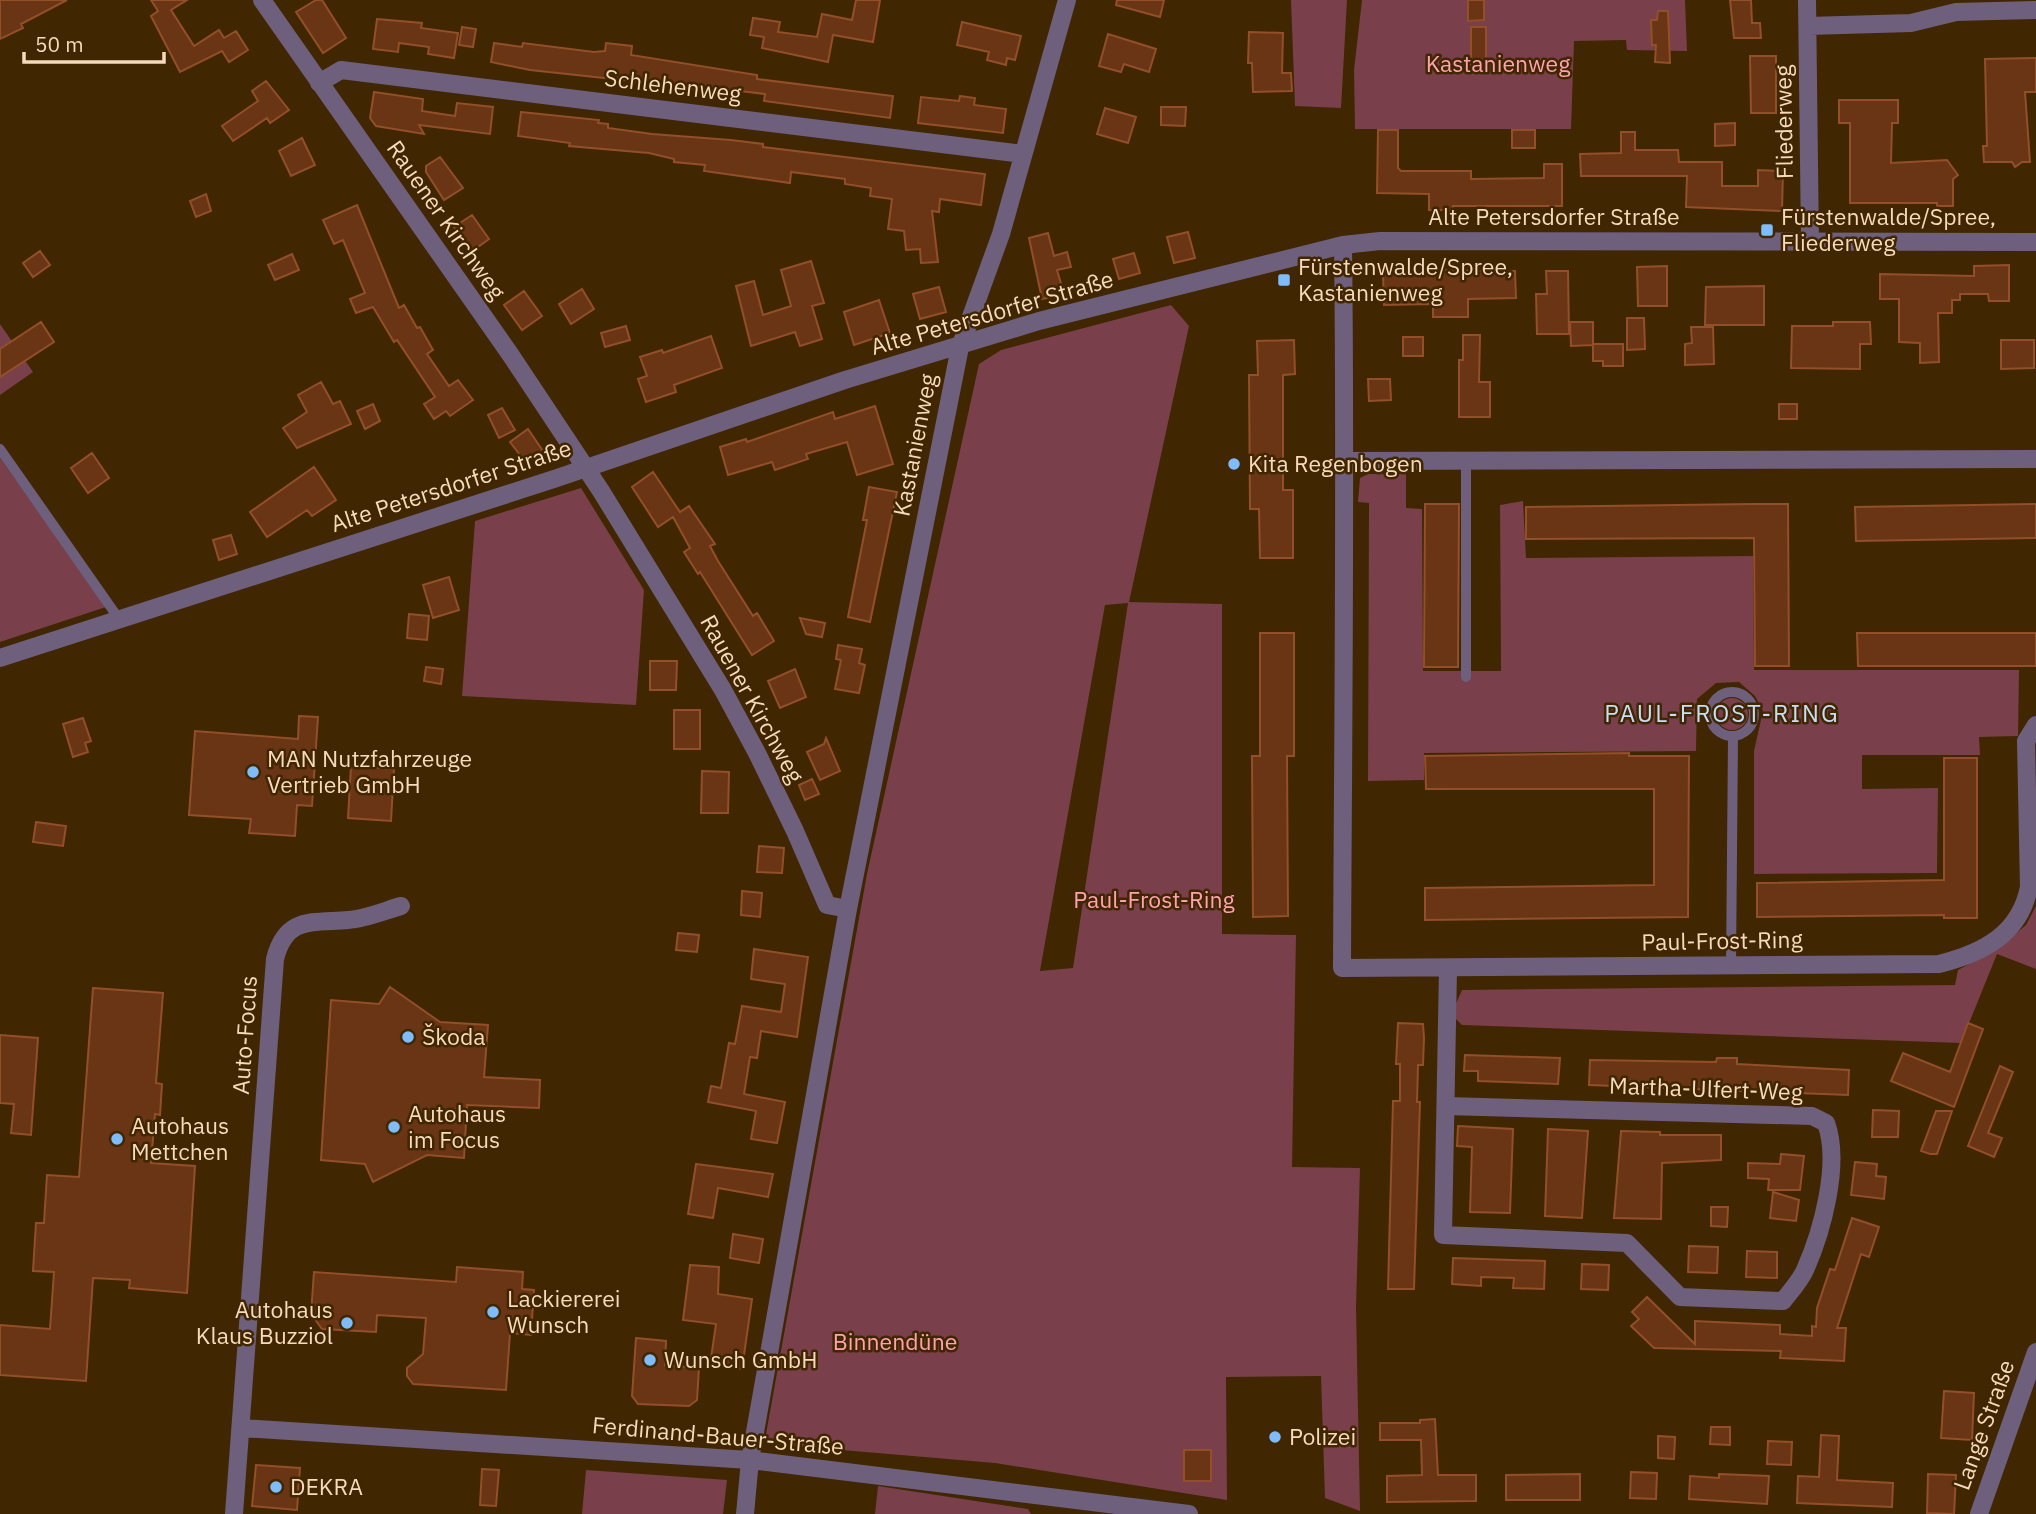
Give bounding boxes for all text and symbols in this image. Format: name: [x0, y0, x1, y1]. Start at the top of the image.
scale bar: [24, 21, 164, 65]
text: 50 m: [35, 30, 84, 58]
park label: Kastanienweg: [1426, 48, 1570, 78]
street label: Schlehenweg: [603, 62, 743, 108]
street label: Fliederweg: [1767, 65, 1799, 179]
street label: Rauener Kirchweg: [381, 134, 513, 305]
street label: Alte Petersdorfer Straße: [1428, 201, 1680, 231]
place label: Fürstenwalde/Spree, Fliederweg: [1781, 201, 1996, 257]
marker: Fürstenwalde/Spree, Fliederweg: [1759, 222, 1775, 238]
place label: Fürstenwalde/Spree, Kastanienweg: [1298, 251, 1513, 307]
street label: Alte Petersdorfer Straße: [867, 263, 1117, 361]
marker: Fürstenwalde/Spree, Kastanienweg: [1276, 272, 1292, 288]
street label: Kastanienweg: [885, 371, 943, 519]
street label: Alte Petersdorfer Straße: [327, 432, 575, 538]
place label: Kita Regenbogen: [1248, 448, 1423, 478]
marker: Kita Regenbogen: [1226, 456, 1242, 472]
street label: Rauener Kirchweg: [694, 609, 811, 788]
district label: PAUL-FROST-RING: [1604, 697, 1840, 729]
place label: MAN Nutzfahrzeuge Vertrieb GmbH: [267, 743, 472, 799]
marker: MAN Nutzfahrzeuge Vertrieb GmbH: [245, 764, 261, 780]
park label: Paul-Frost-Ring: [1073, 884, 1235, 914]
street label: Paul-Frost-Ring: [1641, 924, 1803, 956]
street label: Auto-Focus: [225, 974, 263, 1095]
place label: Škoda: [422, 1021, 486, 1051]
marker: Škoda: [400, 1029, 416, 1045]
street label: Martha-Ulfert-Weg: [1609, 1070, 1803, 1106]
place label: Autohaus im Focus: [408, 1098, 506, 1154]
place label: Autohaus Mettchen: [131, 1110, 229, 1166]
marker: Autohaus im Focus: [386, 1119, 402, 1135]
marker: Autohaus Mettchen: [109, 1131, 125, 1147]
place label: Lackiererei Wunsch: [507, 1283, 621, 1339]
place label: Autohaus Klaus Buzziol: [196, 1294, 333, 1350]
marker: Lackiererei Wunsch: [485, 1304, 501, 1320]
marker: Autohaus Klaus Buzziol: [339, 1315, 355, 1331]
park label: Binnendüne: [833, 1326, 957, 1356]
place label: Wunsch GmbH: [664, 1344, 817, 1374]
marker: Wunsch GmbH: [642, 1352, 658, 1368]
street label: Lange Straße: [1946, 1355, 2020, 1494]
street label: Ferdinand-Bauer-Straße: [591, 1409, 845, 1461]
place label: Polizei: [1289, 1421, 1356, 1451]
marker: Polizei: [1267, 1429, 1283, 1445]
place label: DEKRA: [290, 1471, 363, 1501]
marker: DEKRA: [268, 1479, 284, 1495]

